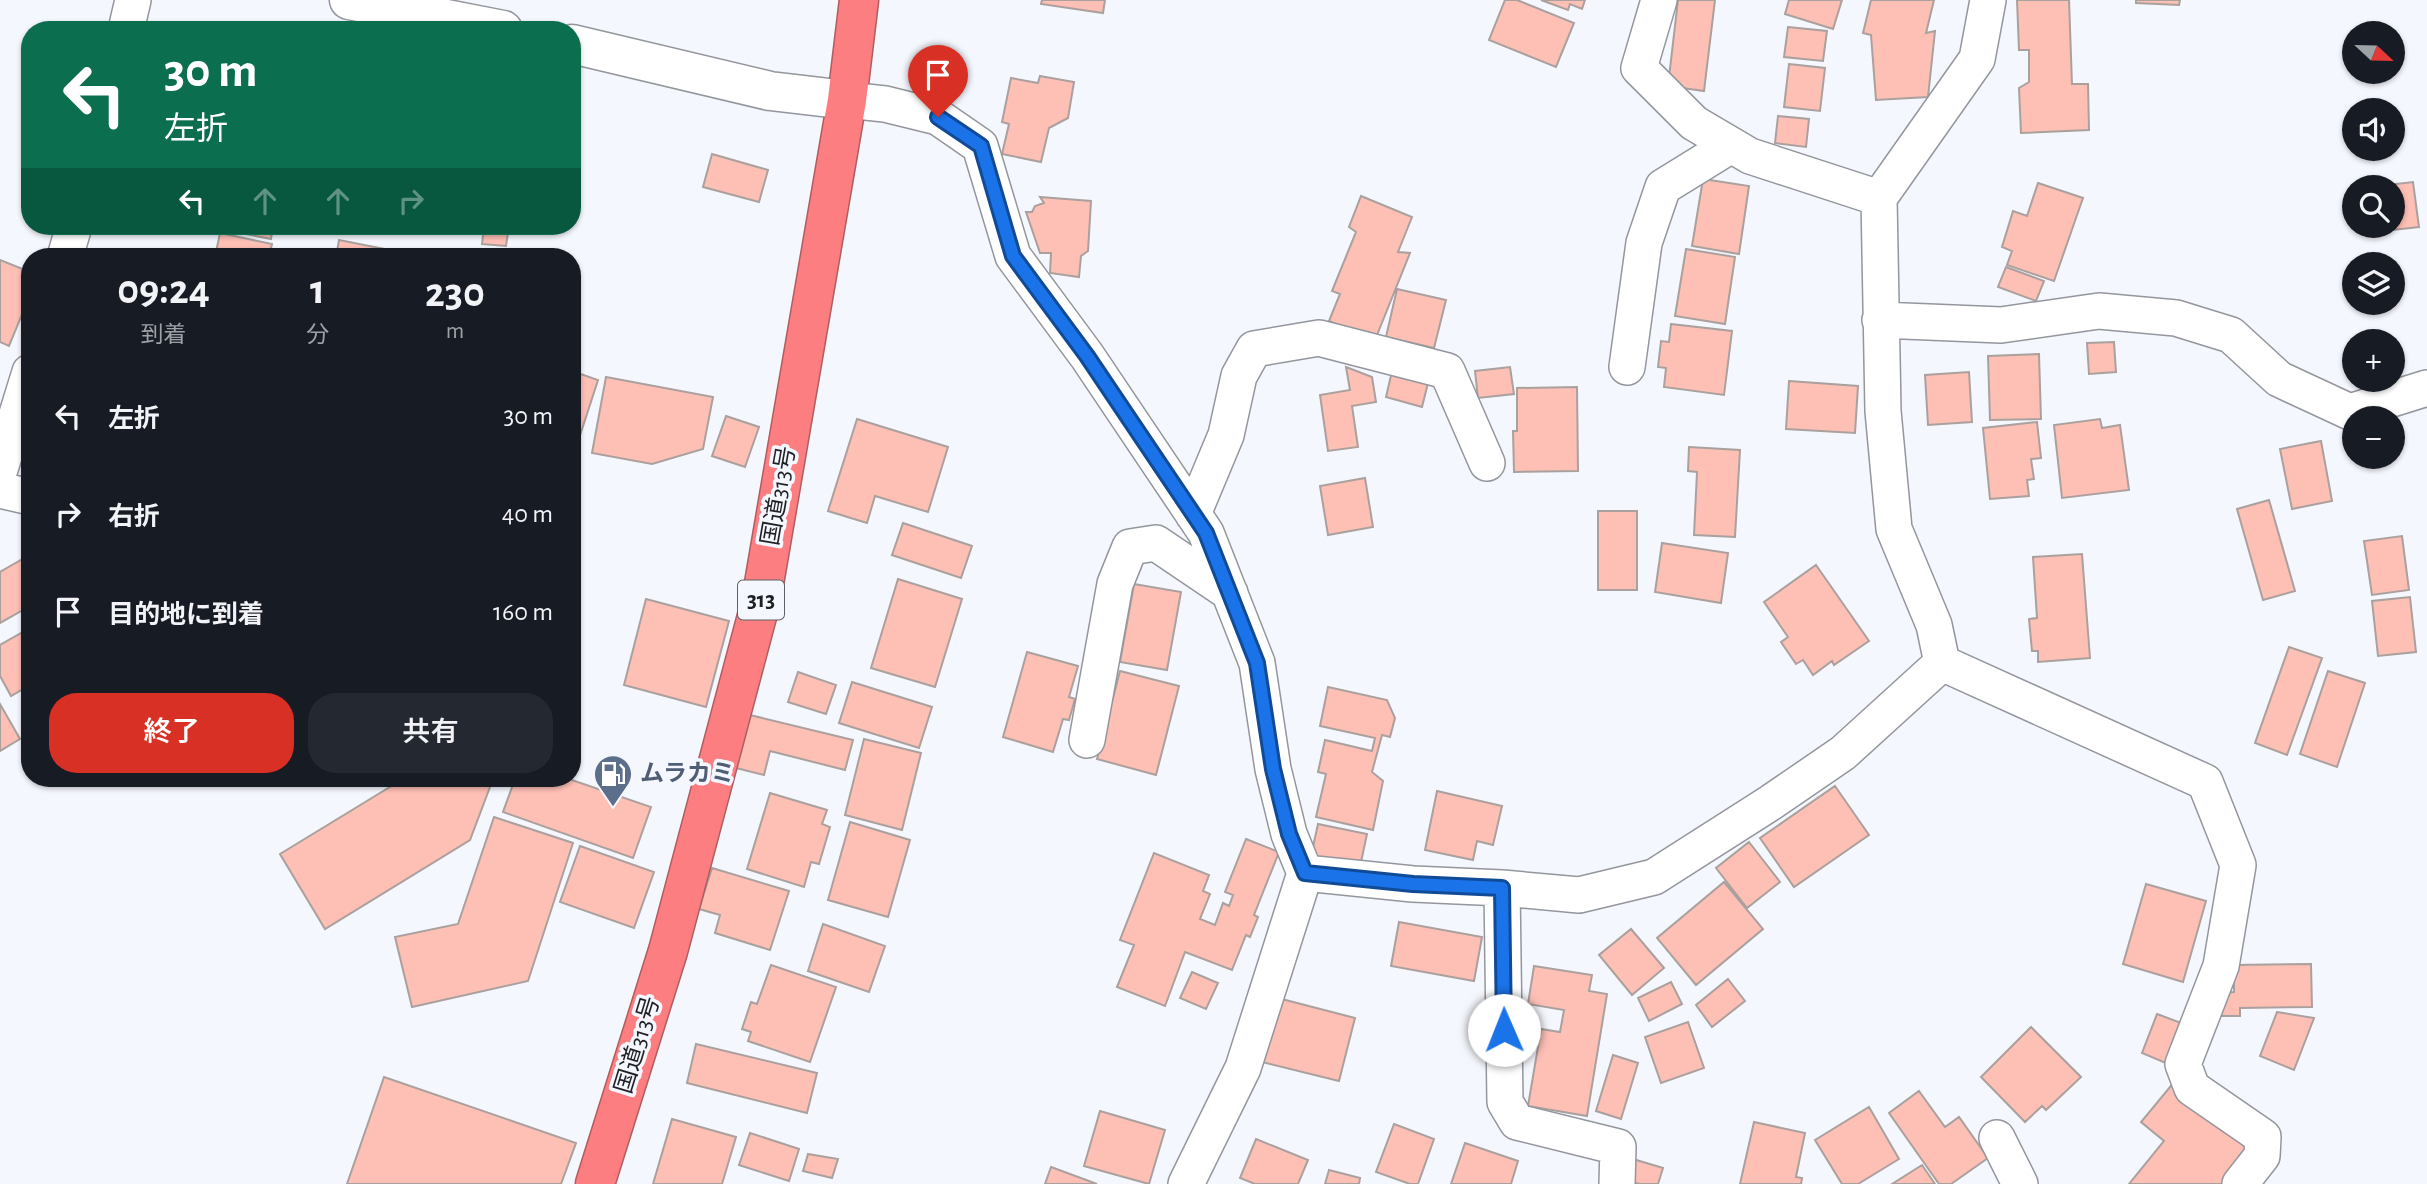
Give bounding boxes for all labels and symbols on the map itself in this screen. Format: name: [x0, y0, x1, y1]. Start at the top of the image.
north arrow: [2342, 21, 2404, 84]
pin: [908, 45, 968, 117]
street label: 国道313号: [757, 444, 800, 547]
road number: 313: [738, 580, 784, 620]
fuel station icon: ムラカミ: [592, 753, 634, 808]
place label: ムラカミ: [640, 761, 735, 786]
street label: 国道313号: [610, 993, 664, 1096]
position arrow: [1467, 993, 1541, 1067]

